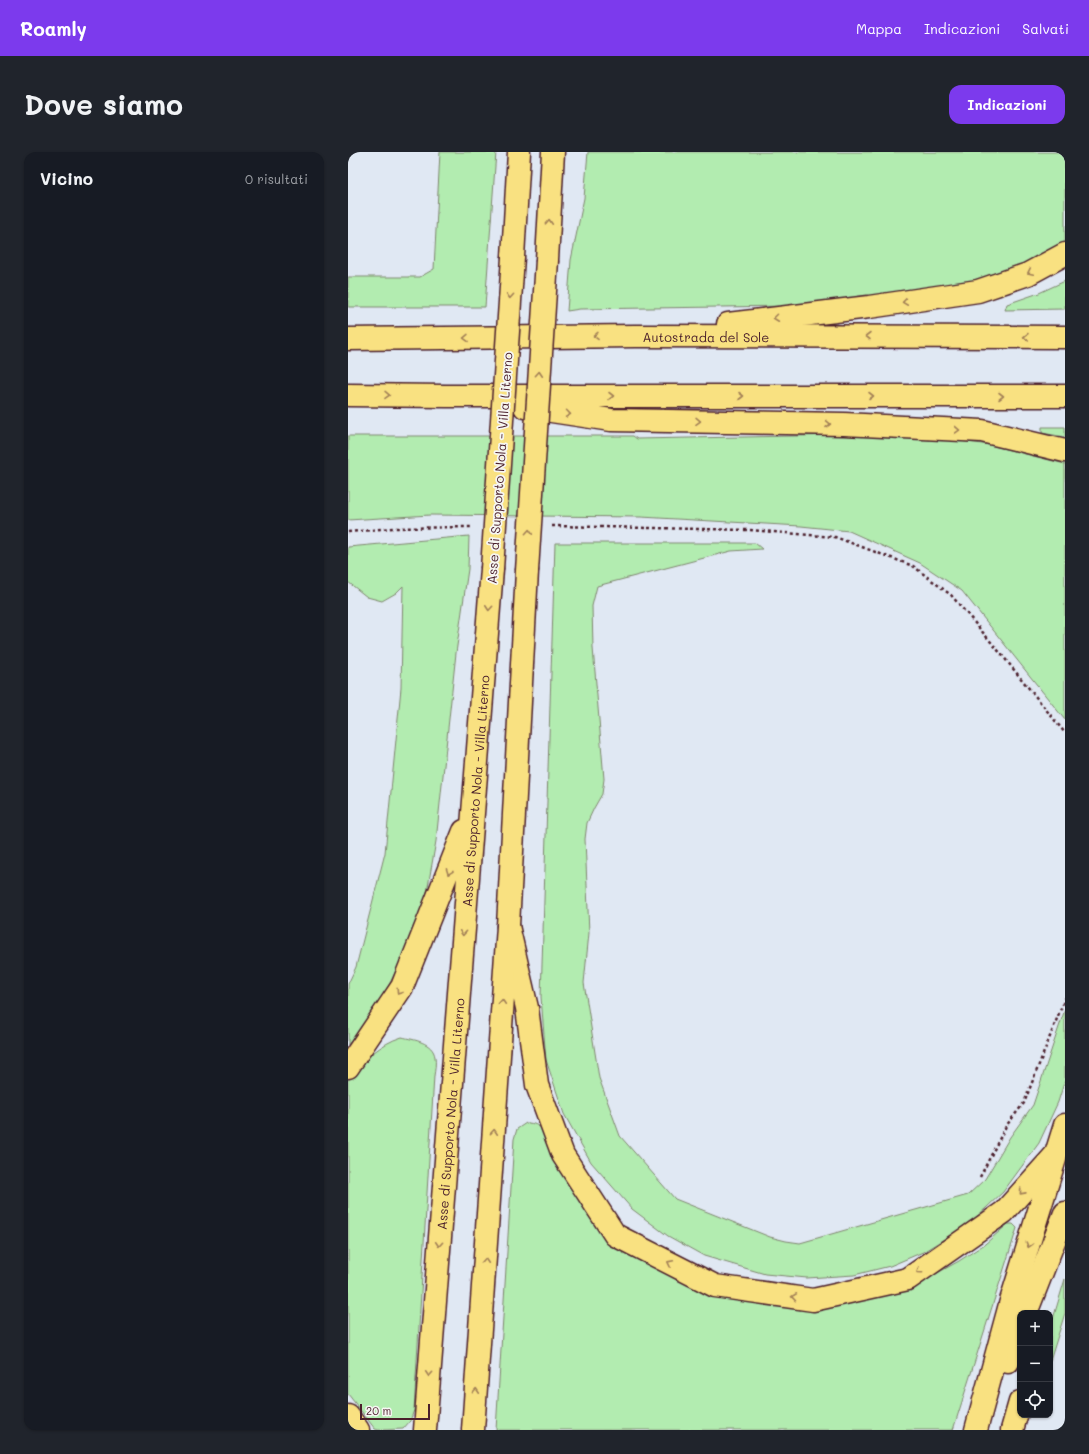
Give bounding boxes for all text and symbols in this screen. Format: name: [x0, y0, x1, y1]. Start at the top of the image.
text: Roamly: [20, 16, 87, 41]
text: Mappa: [856, 19, 902, 38]
text: Indicazioni: [924, 19, 1000, 38]
text: Salvati: [1022, 19, 1069, 38]
button: Indicazioni: [949, 85, 1065, 124]
text: Dove siamo: [24, 86, 183, 122]
text: Vicino: [40, 167, 93, 189]
text: 0 risultati: [245, 170, 308, 187]
one-way arrow: [545, 218, 554, 225]
one-way arrow: [1027, 267, 1035, 275]
one-way arrow: [506, 293, 515, 299]
one-way arrow: [902, 297, 908, 306]
one-way arrow: [773, 313, 779, 322]
street label: Autostrada del Sole: [642, 328, 769, 345]
one-way arrow: [593, 332, 599, 340]
one-way arrow: [865, 332, 871, 340]
one-way arrow: [1023, 333, 1029, 341]
one-way arrow: [463, 334, 469, 342]
street label: Asse di Supporto Nola - Villa Literno: [482, 351, 516, 584]
one-way arrow: [535, 371, 544, 377]
one-way arrow: [384, 391, 390, 400]
one-way arrow: [608, 392, 614, 400]
one-way arrow: [738, 392, 744, 400]
one-way arrow: [868, 392, 874, 400]
one-way arrow: [998, 392, 1004, 400]
one-way arrow: [565, 409, 571, 418]
one-way arrow: [695, 417, 701, 426]
one-way arrow: [825, 420, 831, 428]
one-way arrow: [954, 426, 960, 434]
one-way arrow: [525, 529, 534, 535]
one-way arrow: [484, 605, 493, 611]
street label: Asse di Supporto Nola - Villa Literno: [457, 674, 492, 907]
one-way arrow: [445, 869, 453, 876]
one-way arrow: [459, 930, 468, 936]
one-way arrow: [396, 988, 404, 995]
street label: Asse di Supporto Nola - Villa Literno: [432, 997, 467, 1230]
one-way arrow: [498, 999, 507, 1005]
one-way arrow: [489, 1129, 498, 1135]
one-way arrow: [1019, 1187, 1027, 1195]
one-way arrow: [435, 1241, 444, 1247]
one-way arrow: [1025, 1241, 1034, 1248]
one-way arrow: [480, 1258, 489, 1264]
one-way arrow: [667, 1260, 675, 1268]
one-way arrow: [917, 1266, 924, 1273]
one-way arrow: [791, 1293, 797, 1302]
map controls: [1017, 1310, 1053, 1418]
button: +: [1017, 1310, 1053, 1346]
button: −: [1017, 1346, 1053, 1382]
one-way arrow: [425, 1371, 434, 1377]
button: locate: [1017, 1382, 1053, 1418]
one-way arrow: [471, 1388, 480, 1394]
scale bar: [360, 1402, 430, 1421]
text: 20 m: [366, 1403, 391, 1418]

